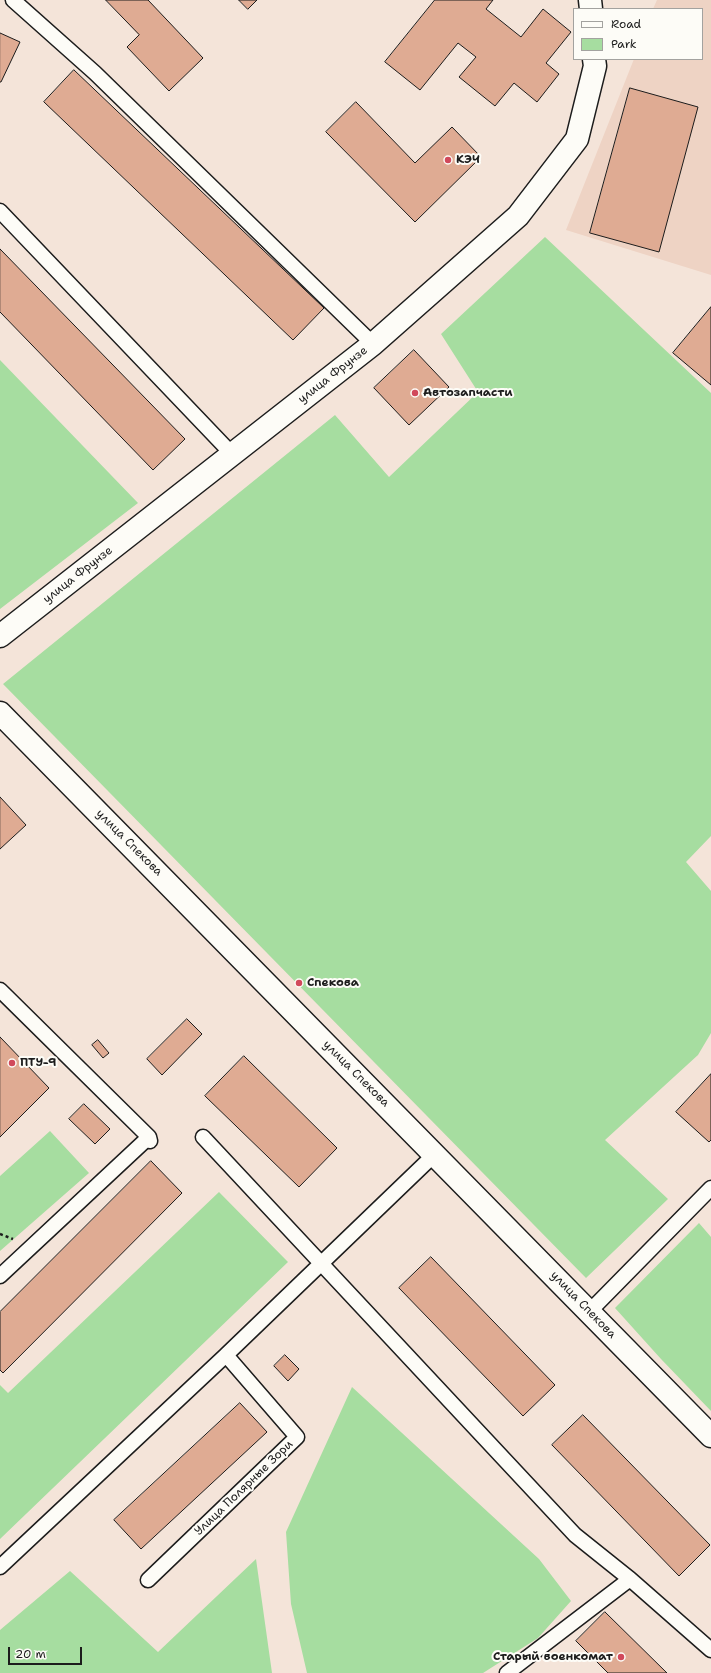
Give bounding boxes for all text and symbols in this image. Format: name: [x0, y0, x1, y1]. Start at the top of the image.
legend: [573, 8, 703, 60]
text: Road: [611, 16, 641, 32]
text: Park: [611, 36, 637, 52]
place label: КЭЧ: [456, 153, 480, 167]
marker: КЭЧ: [443, 155, 453, 165]
street label: улица Фрунзе: [295, 343, 371, 407]
place label: Автозапчасти: [423, 386, 513, 400]
marker: Автозапчасти: [410, 388, 420, 398]
street label: улица Фрунзе: [40, 543, 116, 607]
street label: улица Спекова: [93, 807, 165, 879]
place label: Спекова: [307, 976, 359, 990]
marker: Спекова: [294, 978, 304, 988]
street label: улица Спекова: [320, 1038, 392, 1110]
place label: ПТУ-9: [20, 1056, 56, 1070]
marker: ПТУ-9: [7, 1058, 17, 1068]
street label: улица Спекова: [547, 1268, 619, 1342]
street label: Улица Полярные Зори: [192, 1437, 296, 1539]
scale bar: [10, 1639, 84, 1665]
text: 20 m: [15, 1646, 46, 1662]
place label: Старый военкомат: [493, 1650, 613, 1664]
marker: Старый военкомат: [616, 1652, 626, 1662]

